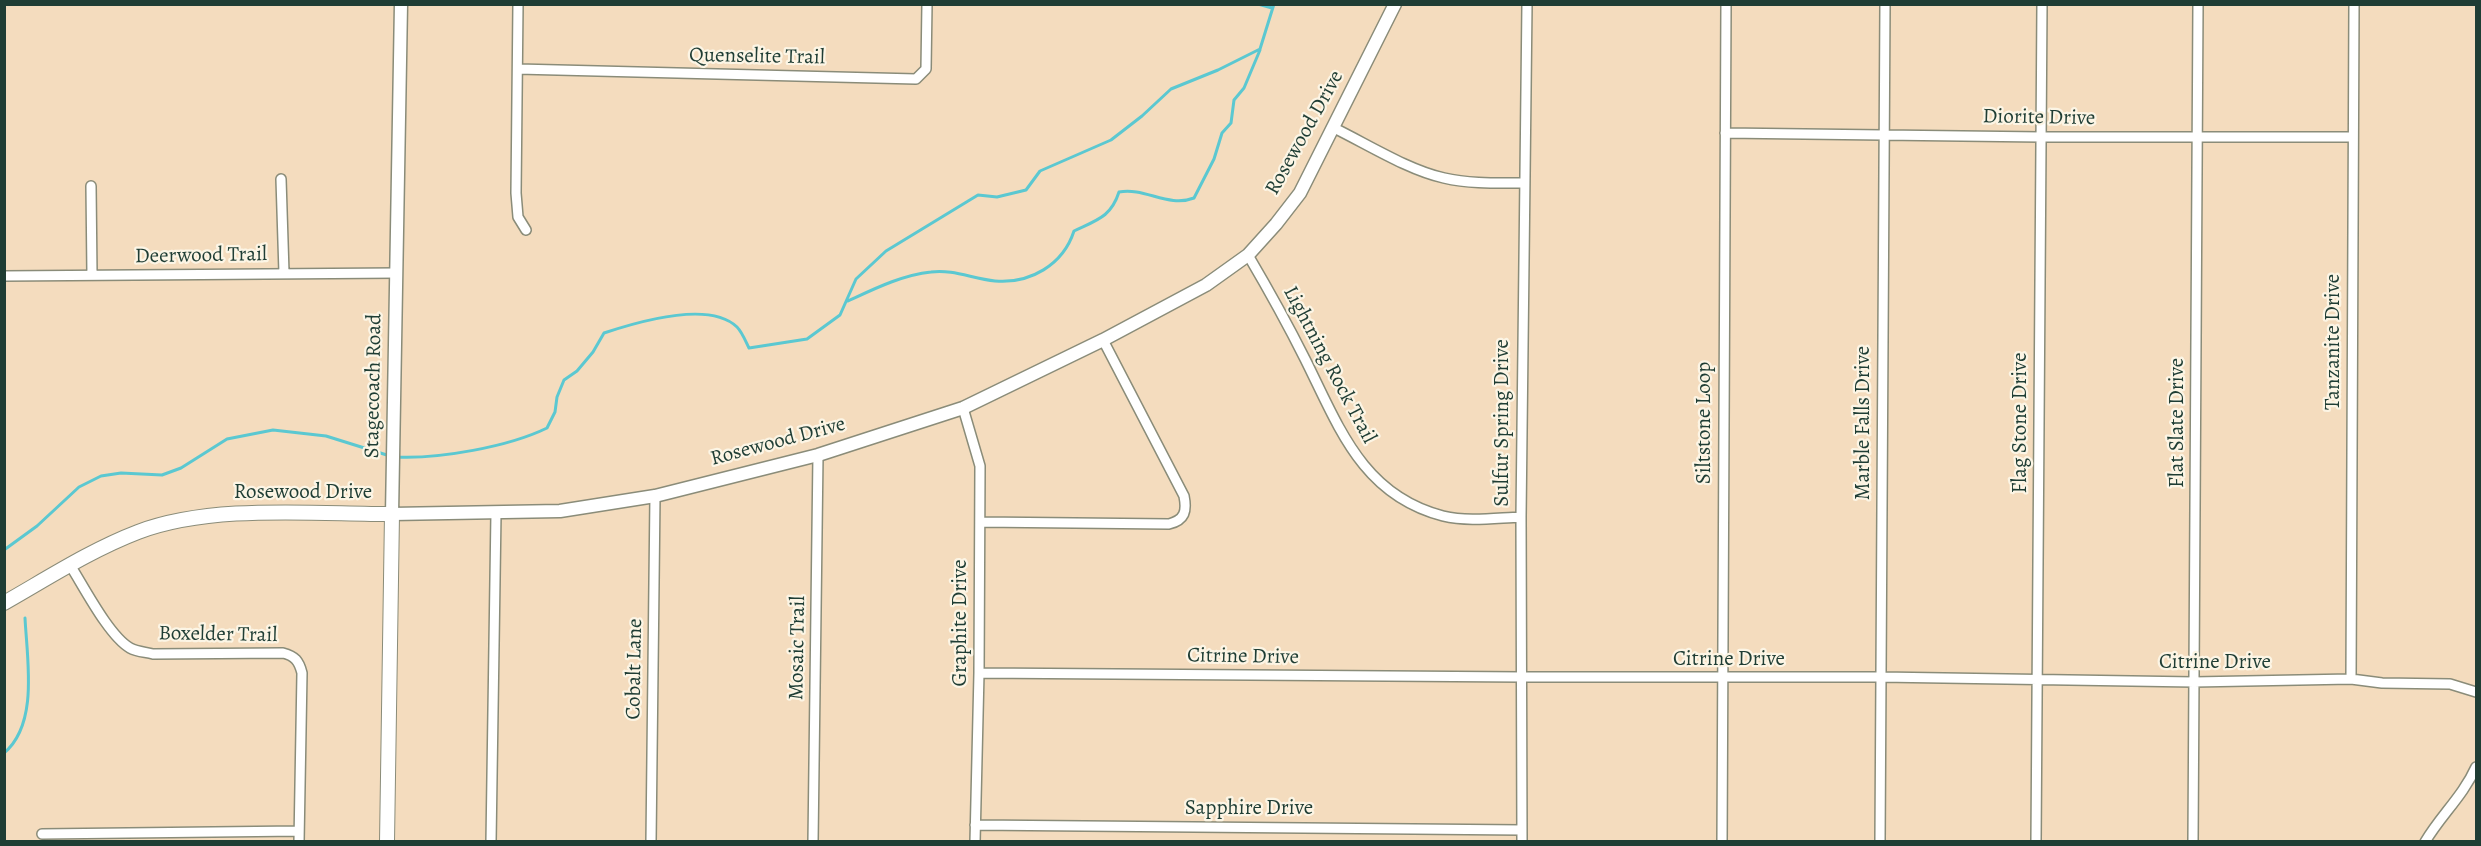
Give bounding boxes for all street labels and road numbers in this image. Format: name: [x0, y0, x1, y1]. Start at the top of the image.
street label: Quenselite Trail: [689, 43, 825, 71]
street label: Rosewood Drive: [1260, 66, 1350, 200]
street label: Diorite Drive: [1982, 104, 2096, 132]
street label: Deerwood Trail: [135, 242, 267, 270]
street label: Tanzanite Drive: [2321, 274, 2347, 410]
street label: Lightning Rock Trail: [1277, 282, 1381, 448]
street label: Stagecoach Road: [360, 313, 388, 459]
street label: Sulfur Spring Drive: [1490, 339, 1516, 507]
street label: Marble Falls Drive: [1851, 346, 1877, 500]
street label: Flag Stone Drive: [2008, 352, 2034, 494]
street label: Flat Slate Drive: [2165, 358, 2191, 488]
street label: Siltstone Loop: [1692, 362, 1718, 484]
street label: Rosewood Drive: [708, 412, 848, 472]
street label: Rosewood Drive: [234, 480, 372, 506]
street label: Graphite Drive: [948, 559, 974, 687]
street label: Mosaic Trail: [784, 596, 812, 700]
street label: Cobalt Lane: [622, 618, 648, 720]
street label: Boxelder Trail: [158, 621, 278, 649]
street label: Citrine Drive: [1187, 643, 1299, 671]
street label: Citrine Drive: [1673, 647, 1785, 673]
street label: Citrine Drive: [2159, 650, 2271, 676]
street label: Sapphire Drive: [1185, 796, 1313, 822]

